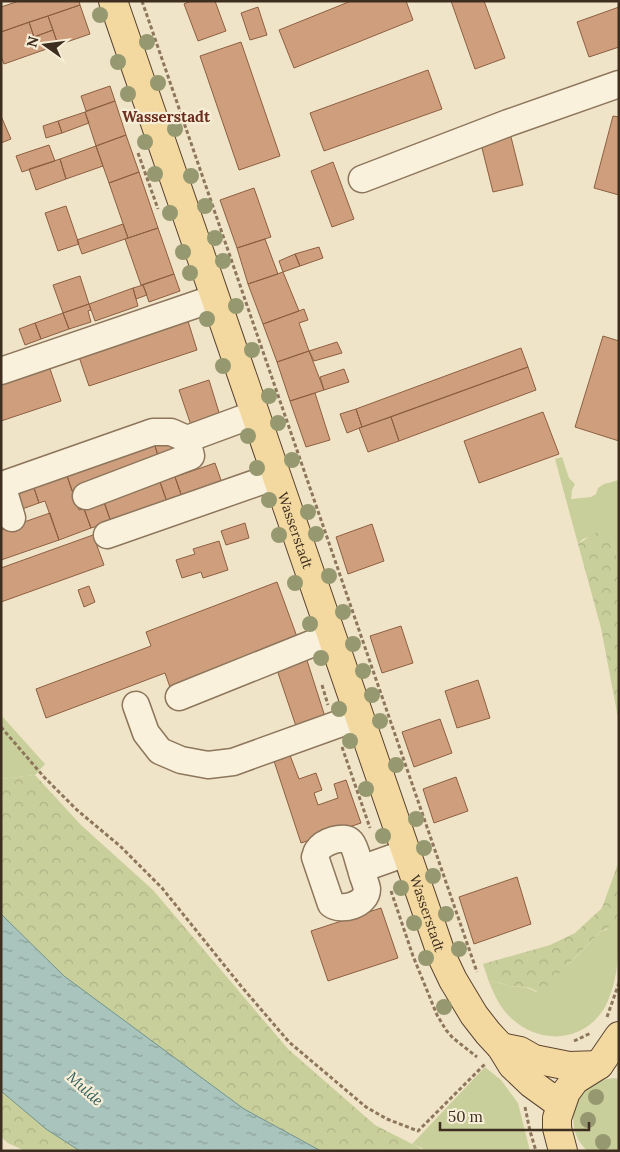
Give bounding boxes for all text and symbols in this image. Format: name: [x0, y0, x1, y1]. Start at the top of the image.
north arrow: [20, 20, 70, 70]
text: N: [22, 34, 42, 49]
district label: Wasserstadt: [122, 107, 211, 126]
street label: Wasserstadt: [274, 490, 317, 572]
street label: Wasserstadt: [406, 873, 449, 955]
water label: Mulde: [63, 1067, 107, 1110]
scale bar: [440, 1100, 589, 1132]
text: 50 m: [448, 1107, 483, 1126]

